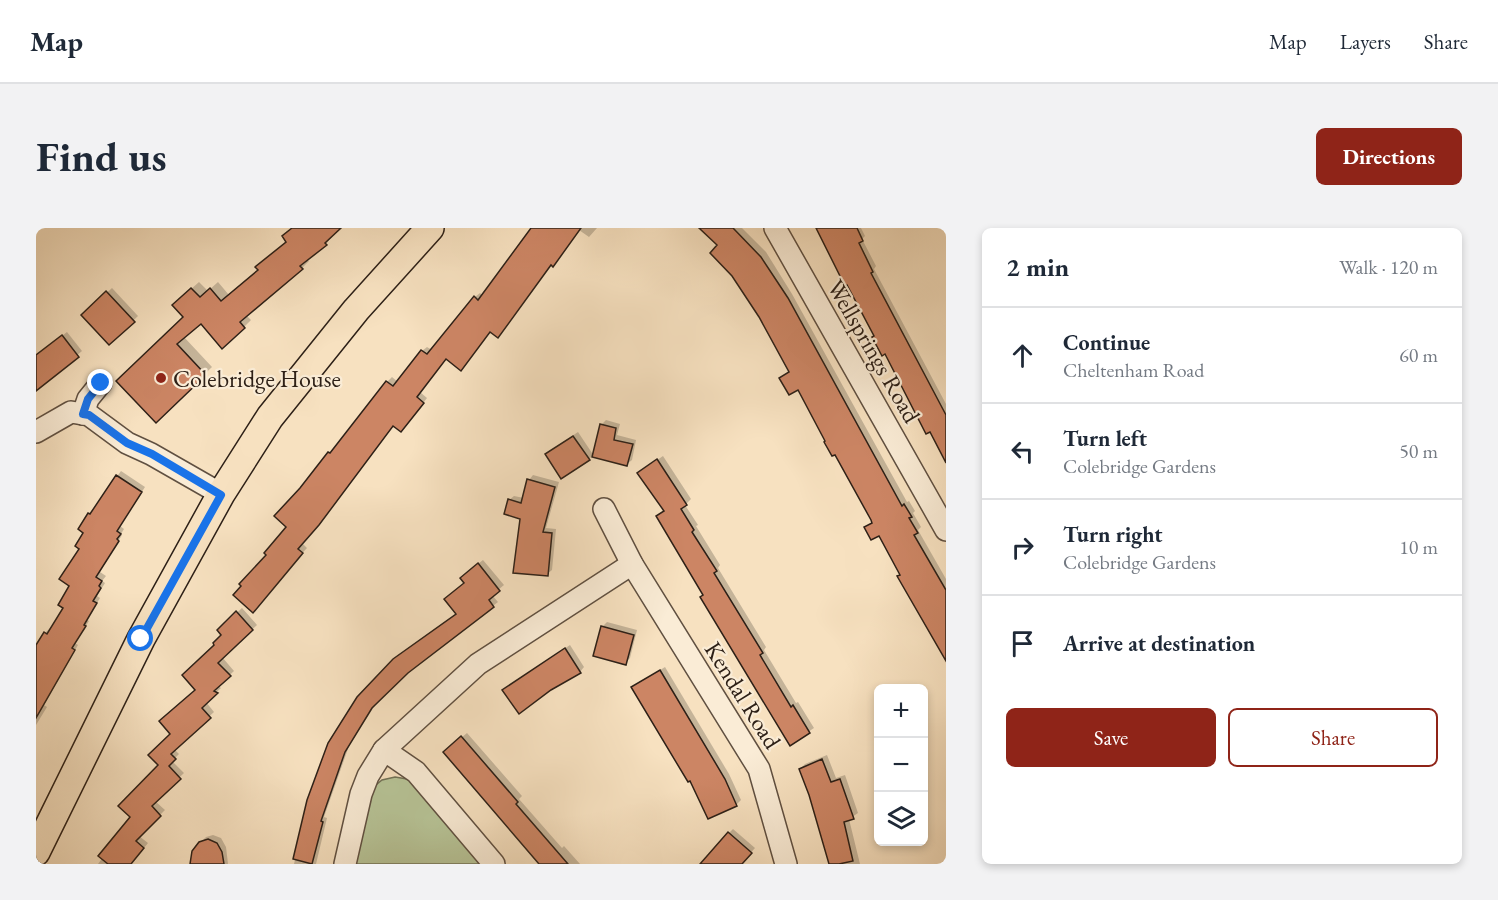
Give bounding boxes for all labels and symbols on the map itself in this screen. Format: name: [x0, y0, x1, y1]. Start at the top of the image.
street label: Wellsprings Road: [820, 274, 928, 429]
place label: Colebridge House: [173, 363, 341, 394]
route end: [87, 369, 113, 395]
marker: Colebridge House: [154, 371, 168, 385]
route start: [127, 625, 153, 651]
street label: Kendal Road: [698, 636, 789, 755]

